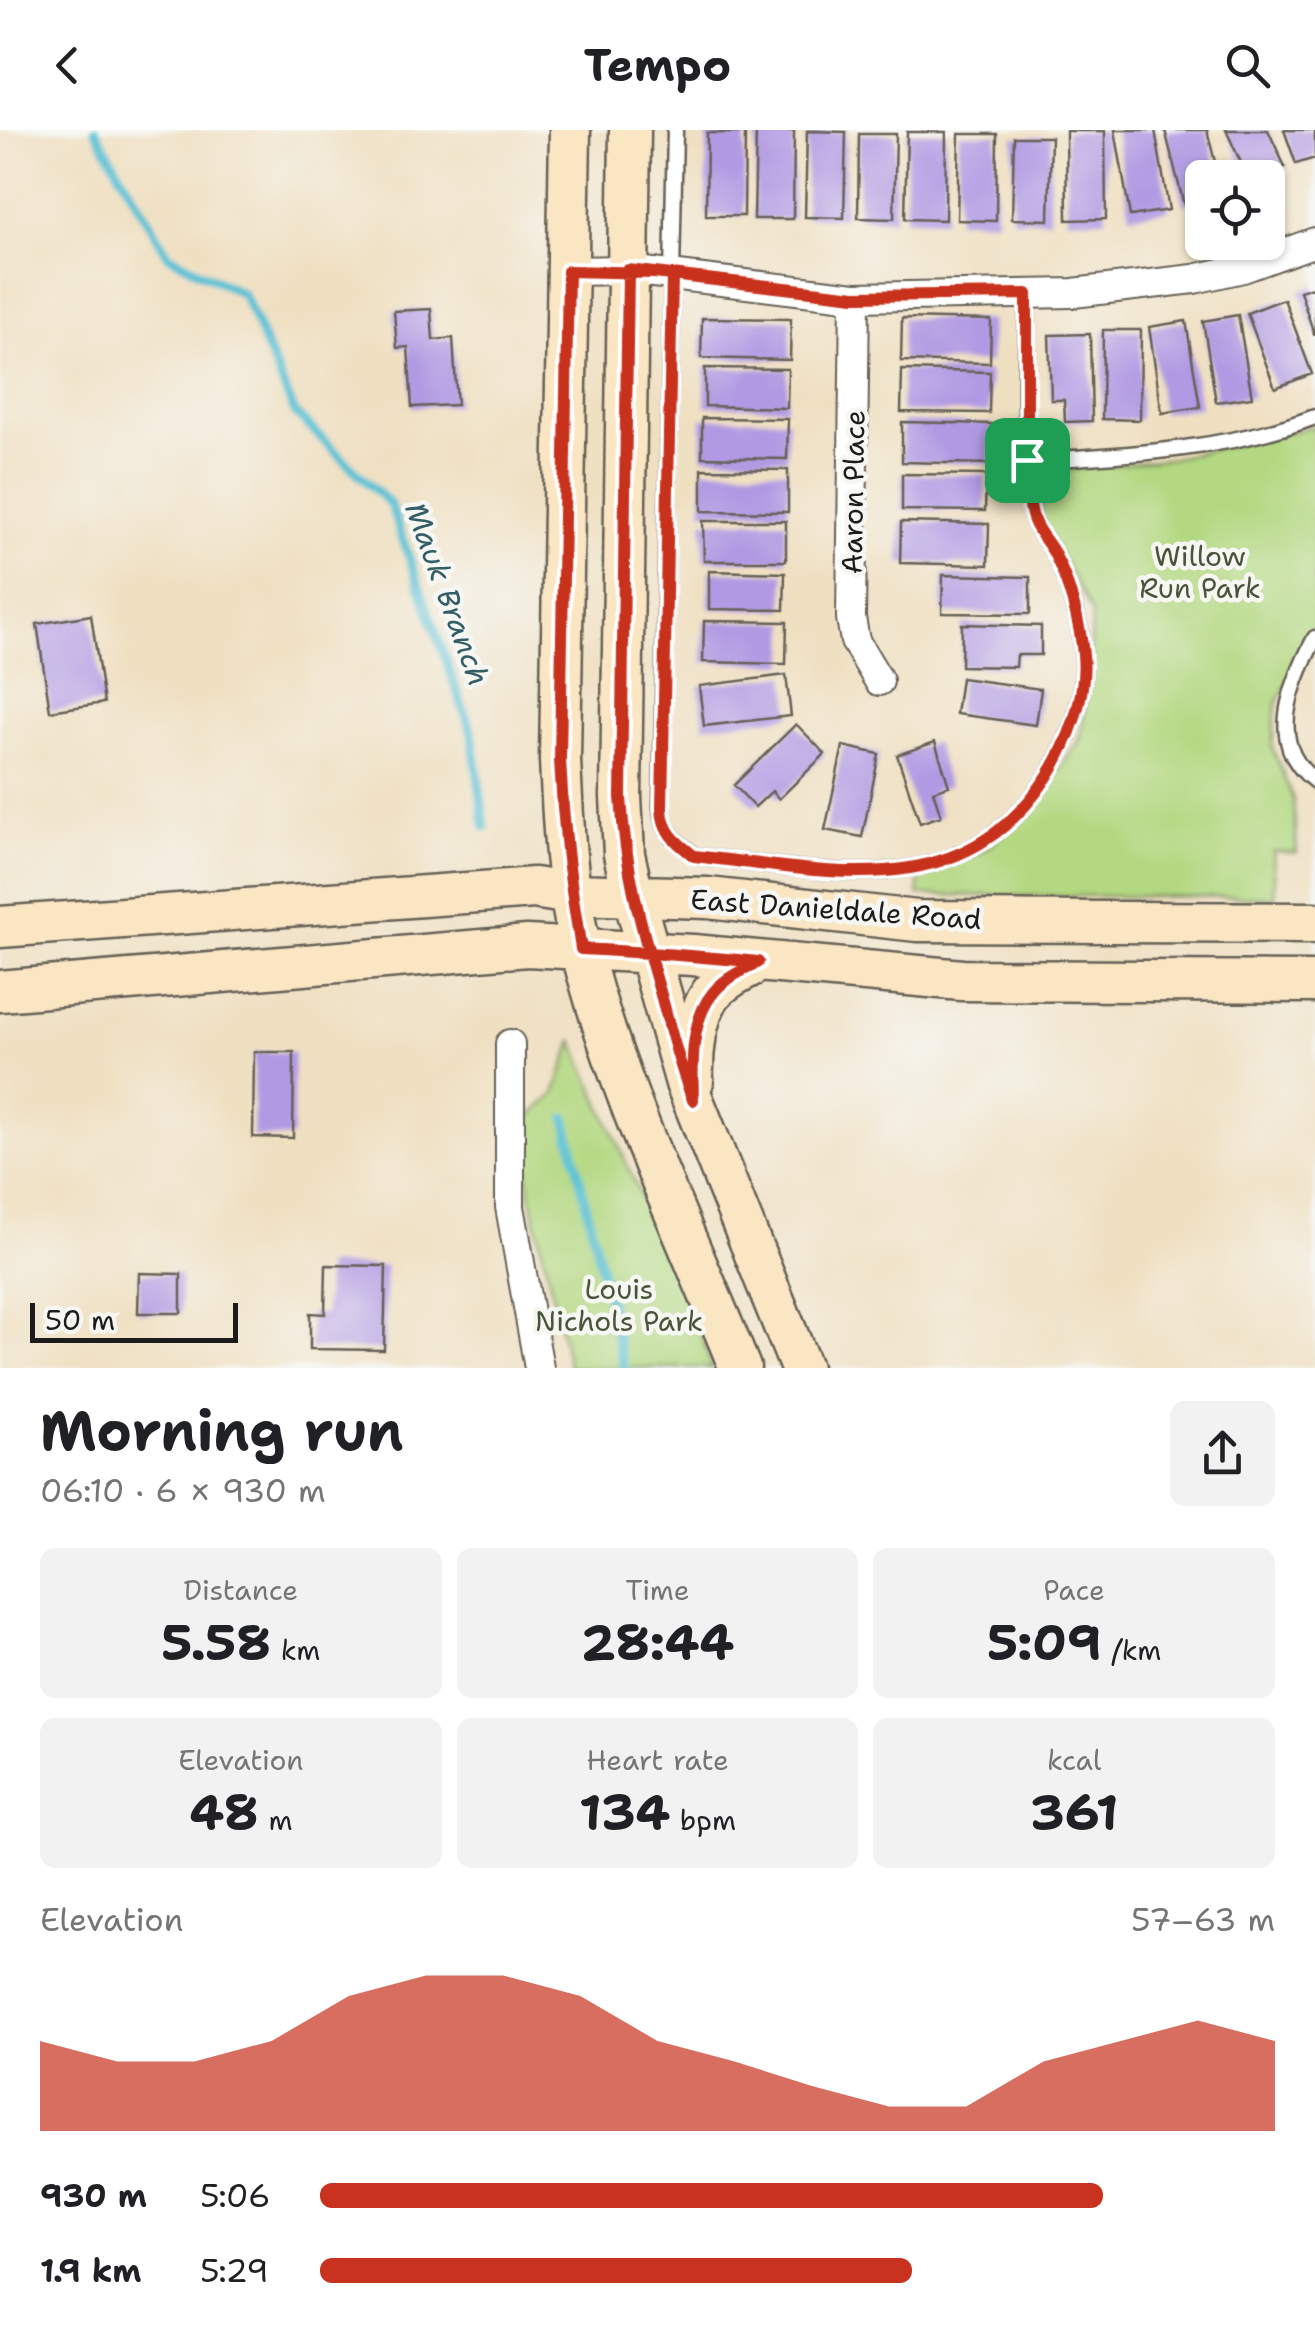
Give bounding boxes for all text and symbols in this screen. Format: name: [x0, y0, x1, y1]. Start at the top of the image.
text: Tempo: [584, 35, 731, 95]
icon: back: [40, 38, 95, 93]
icon: search: [1220, 38, 1275, 93]
map controls: [1185, 160, 1285, 260]
button: locate: [1185, 160, 1285, 260]
street label: Aaron Place: [833, 410, 873, 574]
pin: [985, 418, 1070, 503]
icon: arrive: [1000, 433, 1055, 488]
water label: Mauk Branch: [395, 496, 500, 691]
park label: Willow Run Park: [1139, 537, 1261, 607]
street label: East Danieldale Road: [689, 880, 983, 938]
park label: Louis Nichols Park: [535, 1270, 703, 1340]
scale bar: [30, 1298, 238, 1342]
text: 50 m: [45, 1301, 115, 1339]
text: Morning run: [40, 1394, 404, 1468]
button: share: [1170, 1401, 1275, 1506]
text: 06:10 · 6 × 930 m: [40, 1469, 325, 1512]
text: Distance: [183, 1571, 298, 1609]
text: Time: [625, 1571, 690, 1609]
text: Pace: [1043, 1571, 1105, 1609]
text: 5.58: [161, 1609, 271, 1676]
text: 28:44: [581, 1609, 734, 1676]
text: 5:09: [987, 1609, 1102, 1676]
text: km: [271, 1631, 320, 1669]
text: /km: [1102, 1631, 1161, 1669]
text: Elevation: [178, 1741, 303, 1779]
text: Heart rate: [586, 1741, 729, 1779]
text: kcal: [1047, 1741, 1101, 1779]
text: 48: [189, 1779, 259, 1846]
text: 134: [579, 1779, 670, 1846]
text: 361: [1030, 1779, 1118, 1846]
text: m: [259, 1801, 293, 1839]
text: bpm: [670, 1801, 736, 1839]
text: Elevation: [40, 1898, 183, 1941]
text: 57–63 m: [1131, 1898, 1275, 1941]
text: 930 m: [40, 2174, 147, 2217]
text: 5:06: [200, 2174, 270, 2217]
text: 1.9 km: [40, 2249, 141, 2292]
text: 5:29: [200, 2249, 269, 2292]

